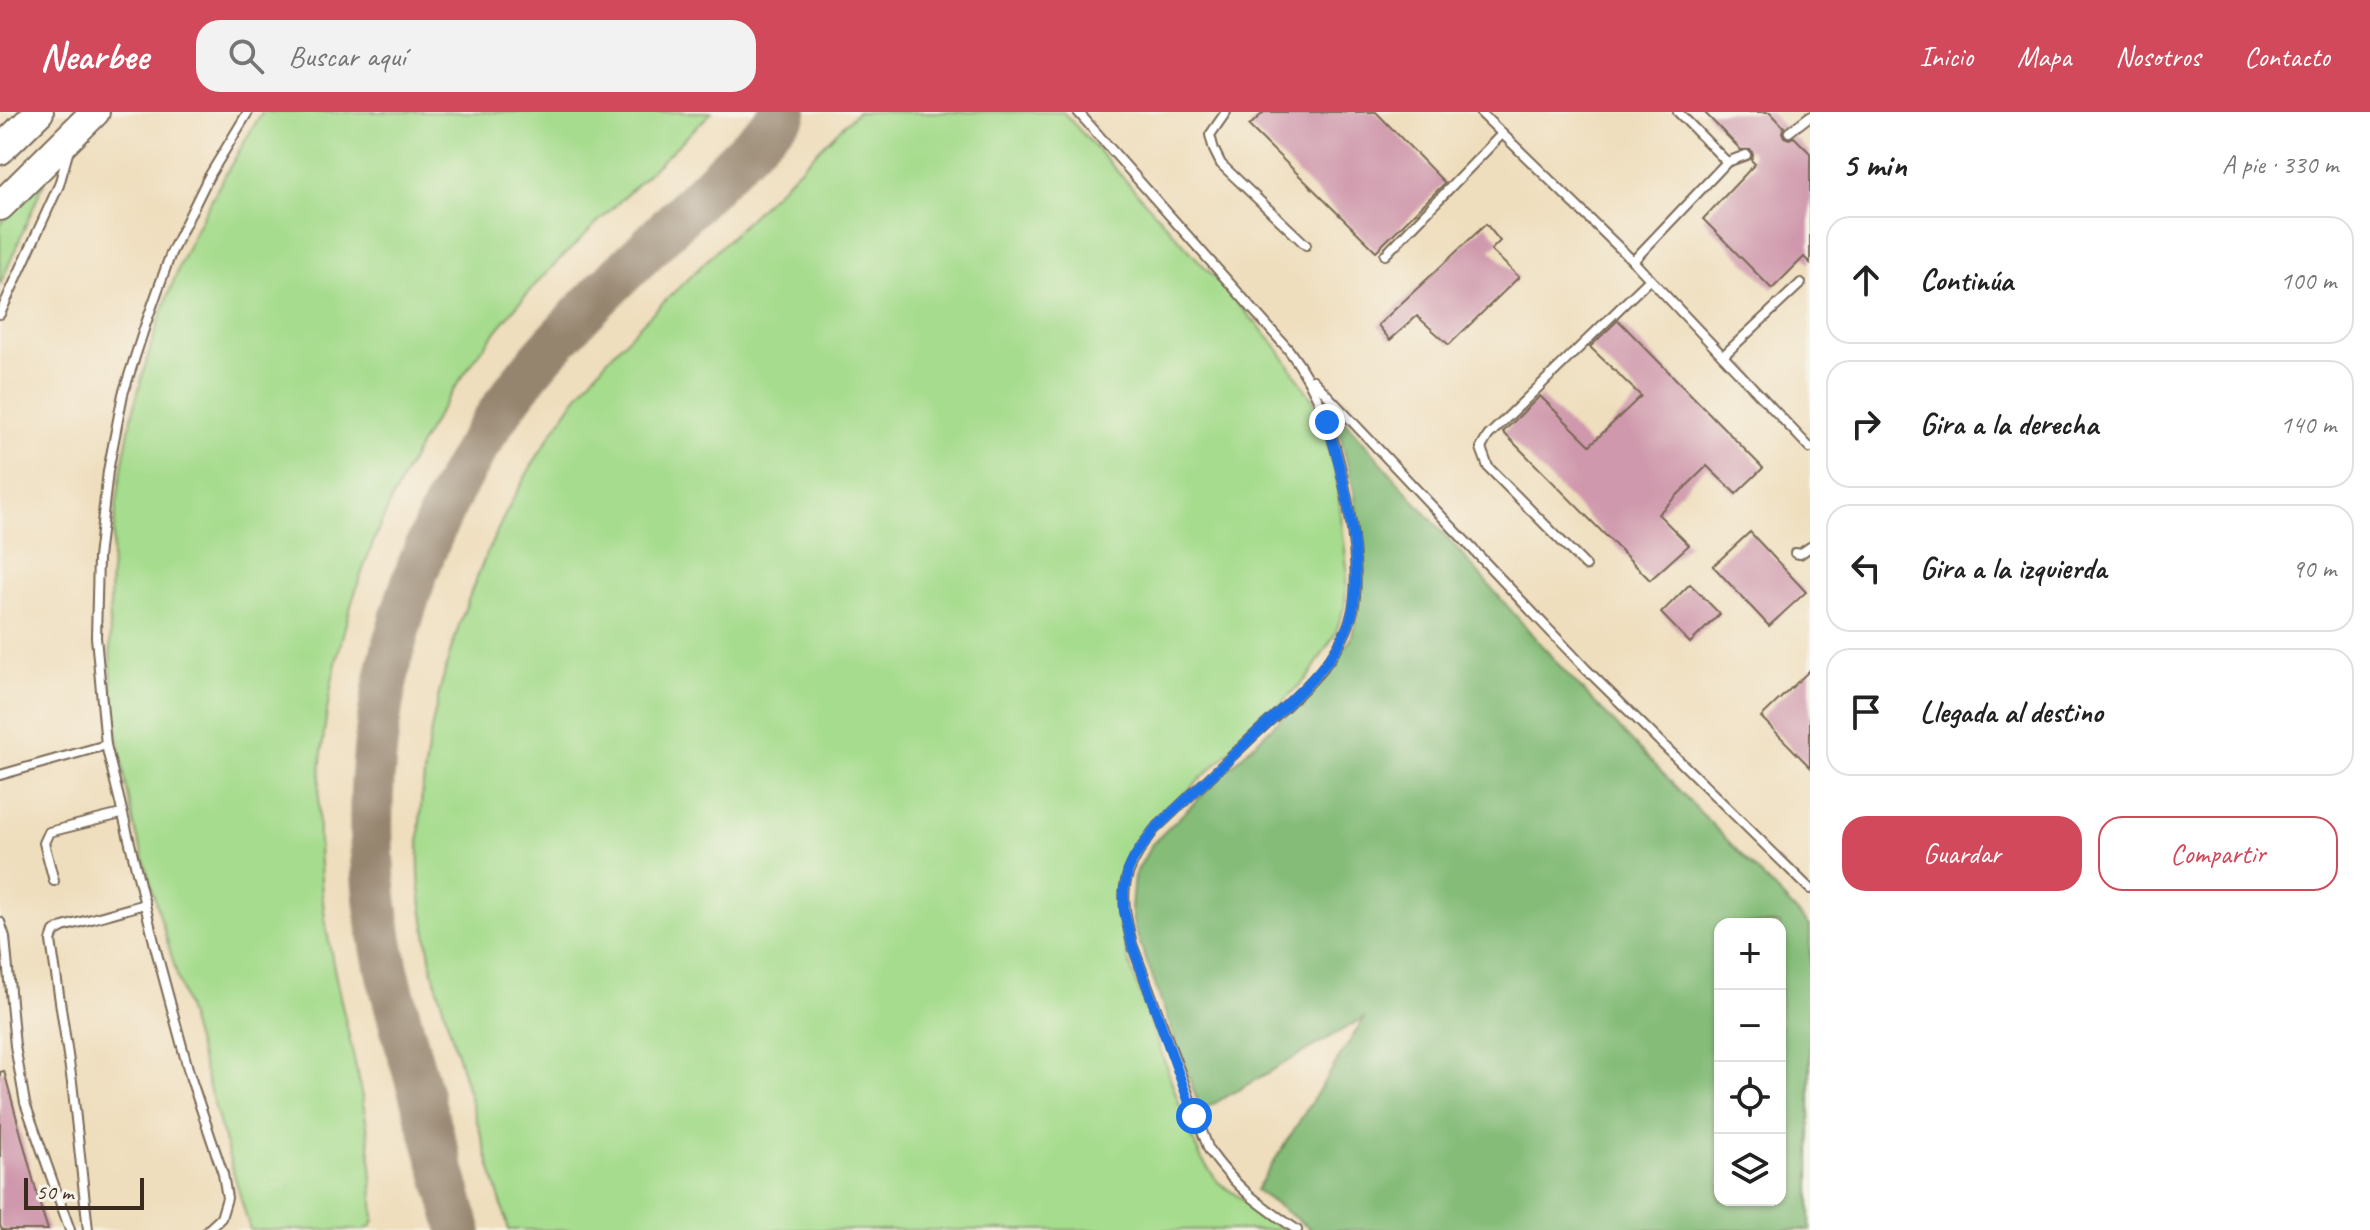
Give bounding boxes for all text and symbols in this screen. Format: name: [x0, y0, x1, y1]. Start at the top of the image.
search box: [196, 20, 756, 92]
text: Nearbee: [40, 33, 148, 80]
icon: search: [224, 34, 268, 78]
text: Buscar aquí: [288, 37, 406, 75]
text: Inicio: [1919, 39, 1973, 74]
text: Mapa: [2017, 39, 2071, 74]
text: Nosotros: [2115, 39, 2200, 74]
text: Contacto: [2244, 39, 2330, 74]
text: 5 min: [1842, 143, 1907, 186]
text: A pie · 330 m: [2222, 148, 2338, 181]
icon: ahead: [1844, 258, 1888, 302]
text: Continúa: [1920, 261, 2013, 299]
text: 100 m: [2280, 264, 2336, 297]
icon: right: [1844, 402, 1888, 446]
route end: [1309, 404, 1345, 440]
text: Gira a la derecha: [1920, 405, 2098, 443]
text: 140 m: [2280, 408, 2336, 441]
icon: left: [1844, 546, 1888, 590]
text: Gira a la izquierda: [1920, 549, 2106, 587]
text: 90 m: [2292, 552, 2336, 585]
icon: arrive: [1844, 690, 1888, 734]
text: Llegada al destino: [1920, 693, 2103, 731]
button: Guardar: [1842, 816, 2082, 891]
button: Compartir: [2098, 816, 2338, 891]
map controls: [1714, 918, 1786, 1206]
button: +: [1714, 918, 1786, 990]
button: −: [1714, 990, 1786, 1062]
button: locate: [1714, 1062, 1786, 1134]
route start: [1176, 1098, 1212, 1134]
button: layers: [1714, 1134, 1786, 1206]
scale bar: [24, 1174, 144, 1210]
text: 50 m: [36, 1178, 73, 1206]

